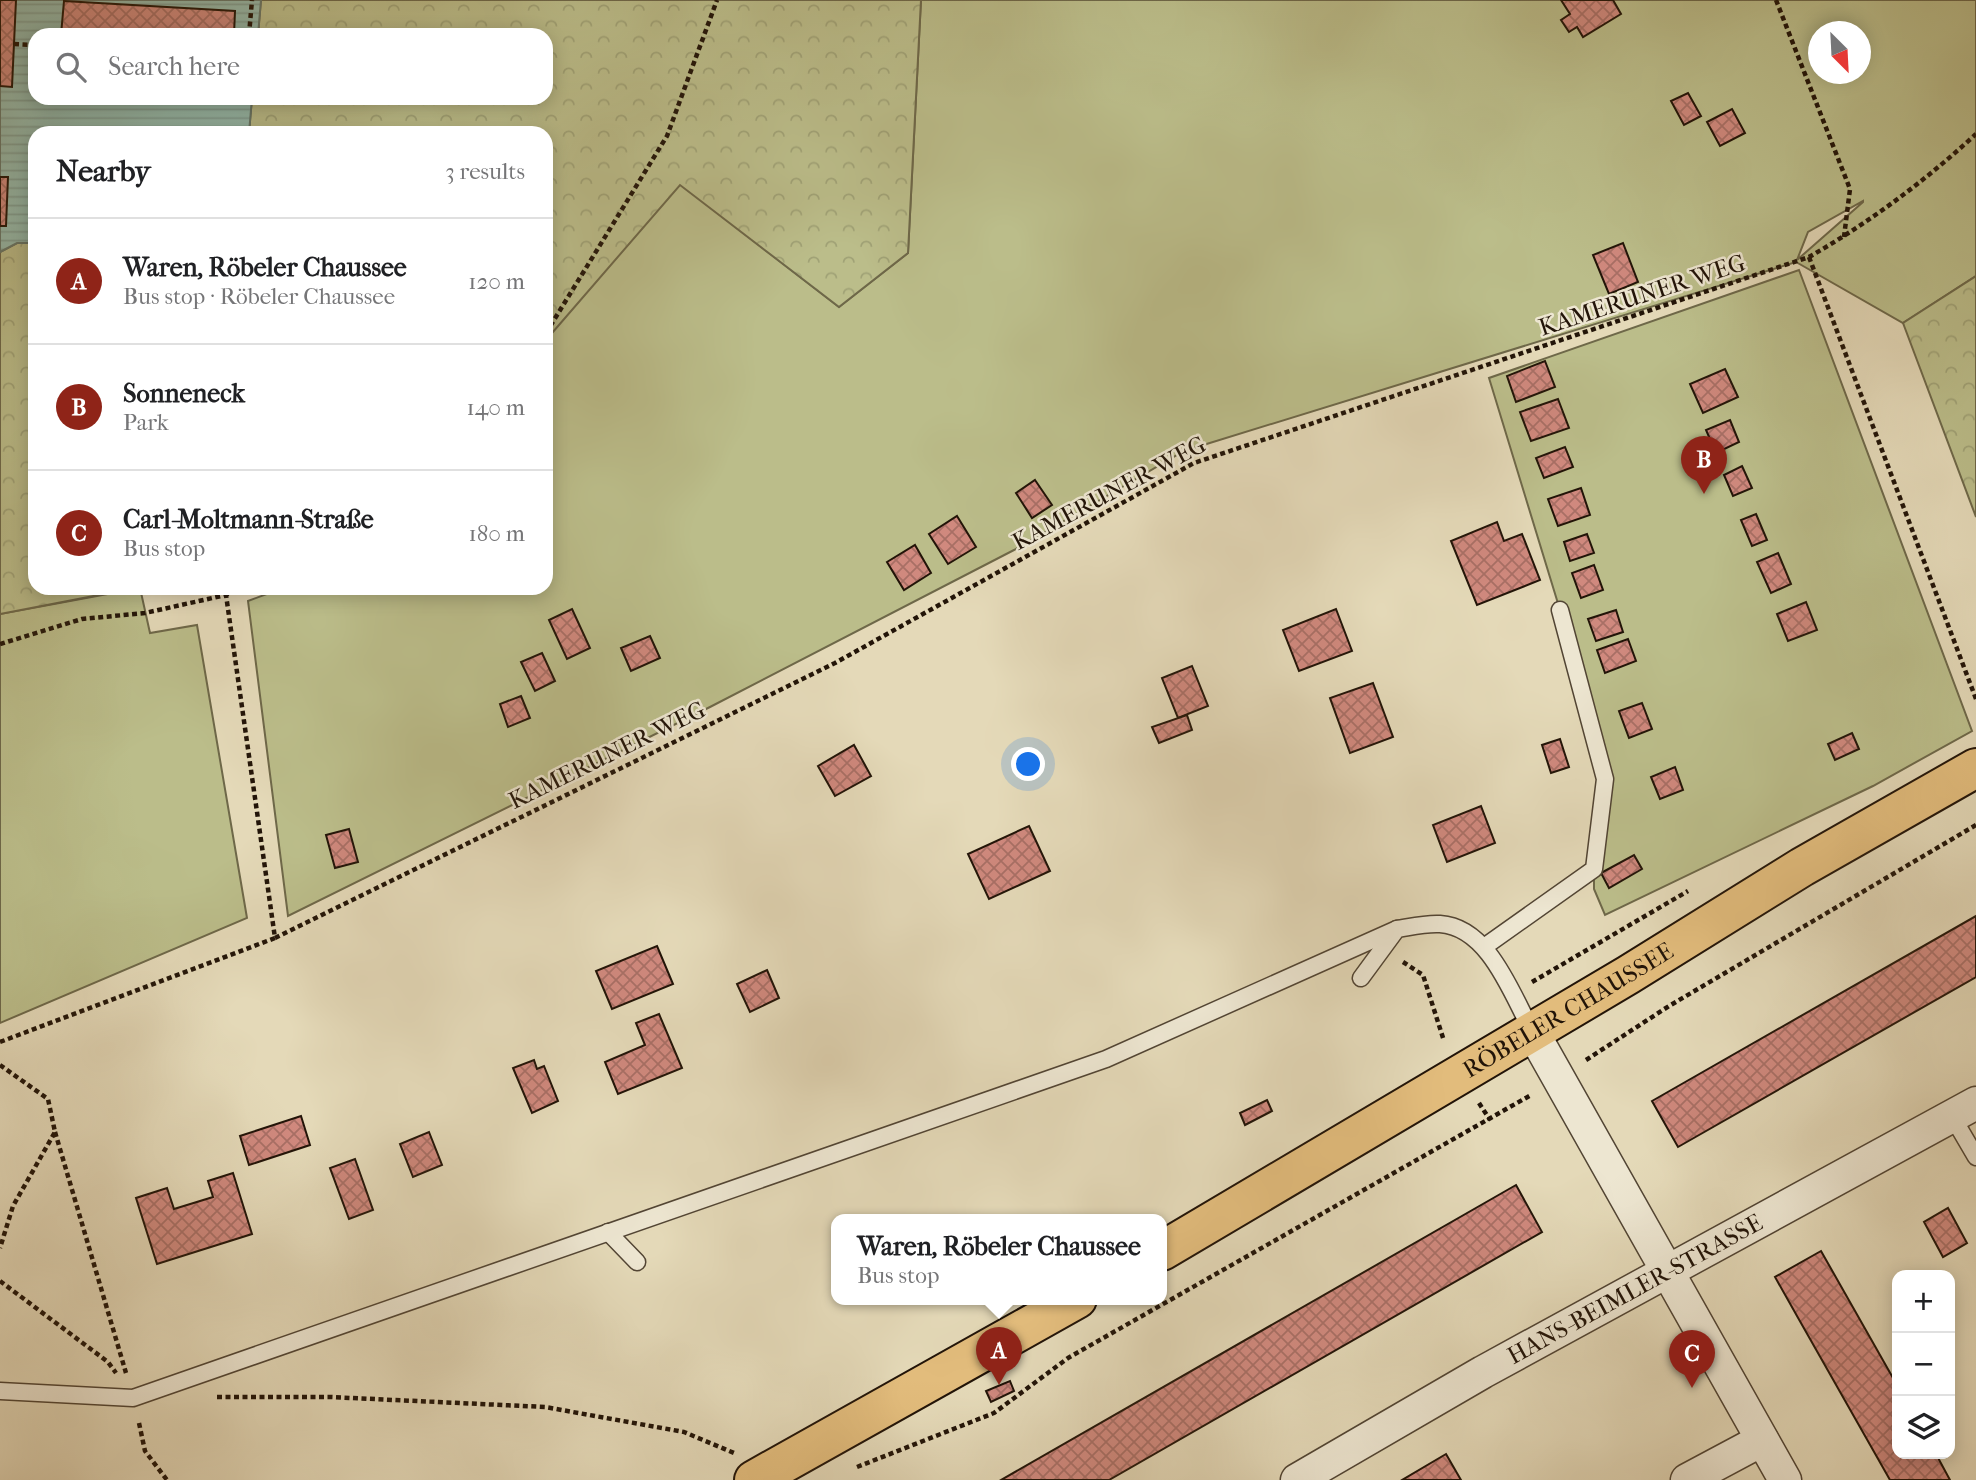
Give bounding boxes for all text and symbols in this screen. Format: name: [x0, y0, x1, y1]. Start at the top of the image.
north arrow: [1808, 21, 1871, 84]
search box: [28, 28, 553, 105]
icon: search: [52, 48, 90, 86]
text: Search here: [108, 51, 240, 82]
text: Nearby: [56, 154, 151, 189]
text: 3 results: [445, 158, 525, 185]
street label: KAMERUNER WEG: [1535, 248, 1749, 342]
text: Waren, Röbeler Chaussee: [123, 252, 407, 283]
text: A: [72, 268, 86, 295]
text: 120 m: [468, 268, 525, 295]
text: Bus stop · Röbeler Chaussee: [123, 283, 395, 310]
text: Sonneneck: [123, 378, 245, 409]
text: B: [72, 394, 86, 421]
text: 140 m: [466, 394, 525, 421]
text: Park: [123, 409, 169, 436]
street label: KAMERUNER WEG: [1007, 430, 1211, 556]
pin: B: [1681, 436, 1727, 494]
text: Carl-Moltmann-Straße: [123, 504, 374, 535]
text: C: [71, 520, 87, 547]
text: 180 m: [468, 520, 525, 547]
text: Bus stop: [123, 535, 205, 562]
street label: KAMERUNER WEG: [504, 695, 710, 815]
your location: [1011, 747, 1045, 781]
street label: RÖBELER CHAUSSEE: [1458, 936, 1678, 1084]
street label: HANS-BEIMLER-STRASSE: [1502, 1208, 1767, 1370]
popup: [831, 1214, 1167, 1305]
text: Waren, Röbeler Chaussee: [857, 1231, 1141, 1262]
text: Bus stop: [857, 1262, 939, 1289]
map controls: [1892, 1270, 1955, 1459]
button: +: [1892, 1270, 1955, 1333]
pin: A: [976, 1327, 1022, 1385]
pin: C: [1669, 1330, 1715, 1388]
button: −: [1892, 1333, 1955, 1396]
button: layers: [1892, 1396, 1955, 1459]

